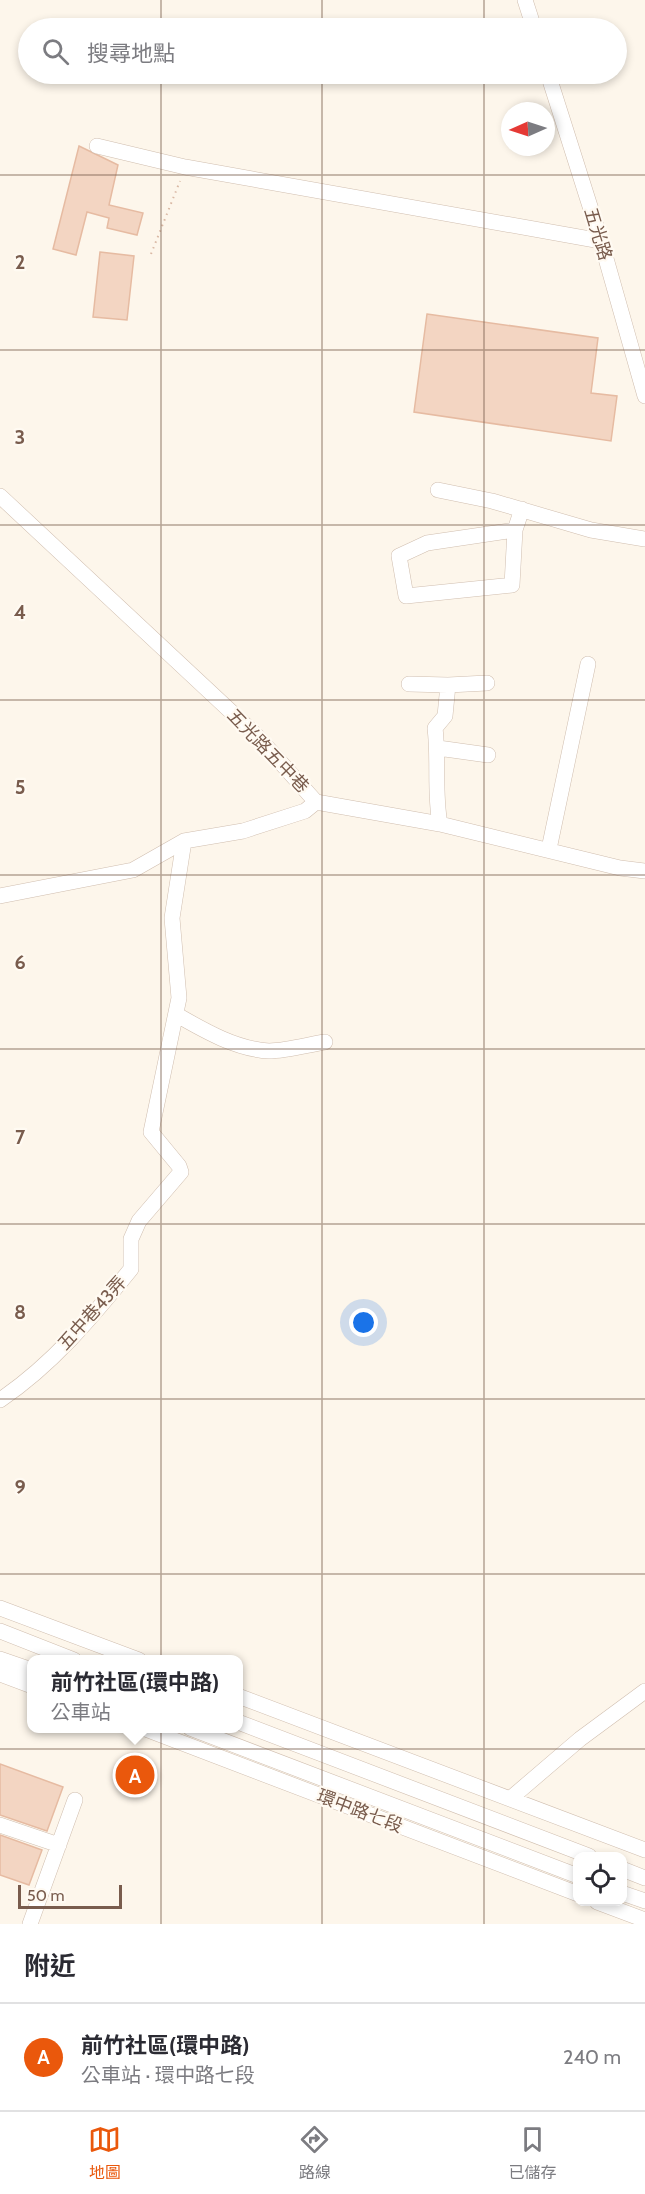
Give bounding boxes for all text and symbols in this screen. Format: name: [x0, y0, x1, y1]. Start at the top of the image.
search box: [18, 18, 627, 84]
icon: search: [39, 35, 72, 68]
text: 搜尋地點: [87, 40, 175, 67]
north arrow: [501, 102, 555, 156]
street label: 五光路: [580, 205, 616, 263]
text: 2: [15, 250, 25, 274]
text: 3: [15, 425, 25, 449]
text: 4: [14, 600, 26, 624]
street label: 五光路五中巷: [223, 705, 313, 797]
text: 5: [15, 775, 25, 799]
text: 6: [14, 950, 26, 974]
text: 7: [15, 1125, 26, 1149]
street label: 五中巷43弄: [53, 1271, 131, 1355]
text: 8: [14, 1300, 26, 1324]
your location: [349, 1308, 378, 1337]
text: 9: [14, 1475, 26, 1499]
popup: [27, 1655, 243, 1733]
text: 前竹社區(環中路): [51, 1669, 219, 1696]
text: 公車站: [51, 1700, 111, 1724]
pin: A: [116, 1752, 154, 1798]
street label: 環中路七段: [314, 1785, 406, 1837]
map controls: [573, 1852, 627, 1906]
button: locate: [573, 1852, 627, 1906]
scale bar: [18, 1882, 122, 1910]
text: 50 m: [27, 1886, 64, 1905]
text: 附近: [24, 1950, 76, 1982]
text: 前竹社區(環中路): [81, 2032, 249, 2059]
text: A: [37, 2045, 50, 2069]
text: 240 m: [563, 2045, 621, 2069]
text: 公車站 · 環中路七段: [81, 2063, 255, 2087]
tab: 地圖: [88, 2123, 121, 2183]
tab: 路線: [298, 2123, 331, 2183]
tab: 已儲存: [508, 2123, 556, 2183]

